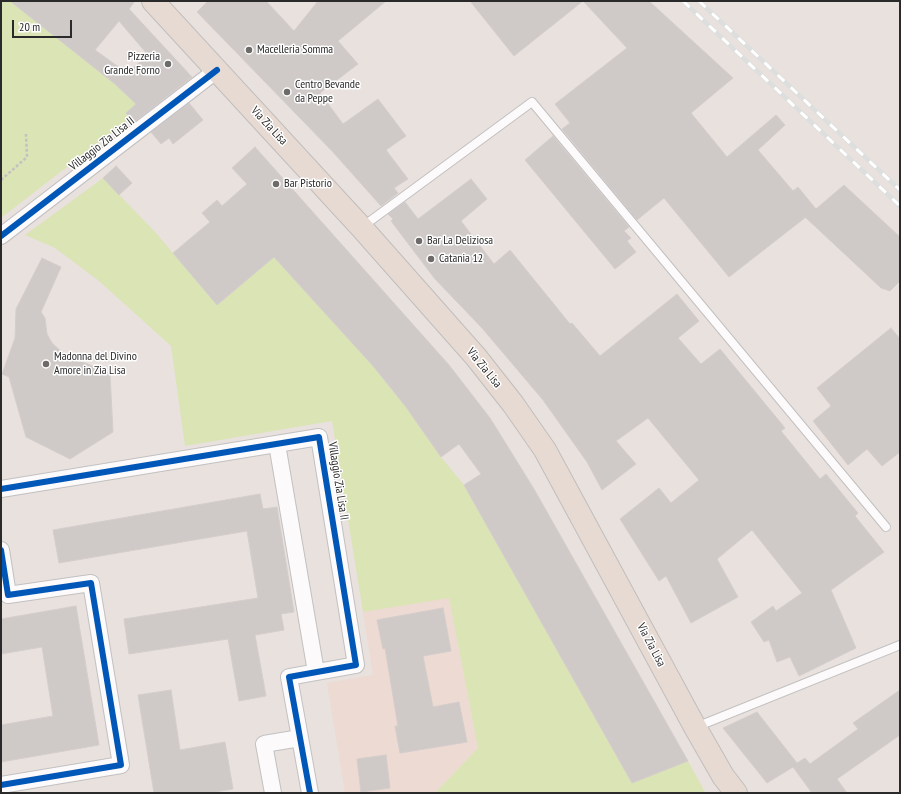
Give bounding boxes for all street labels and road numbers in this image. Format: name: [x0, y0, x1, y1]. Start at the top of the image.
street label: Via Zia Lisa: [248, 104, 290, 148]
street label: Villaggio Zia Lisa II: [66, 114, 138, 174]
street label: Via Zia Lisa: [464, 345, 504, 391]
street label: Villaggio Zia Lisa II: [325, 441, 351, 521]
street label: Via Zia Lisa: [634, 621, 668, 669]

